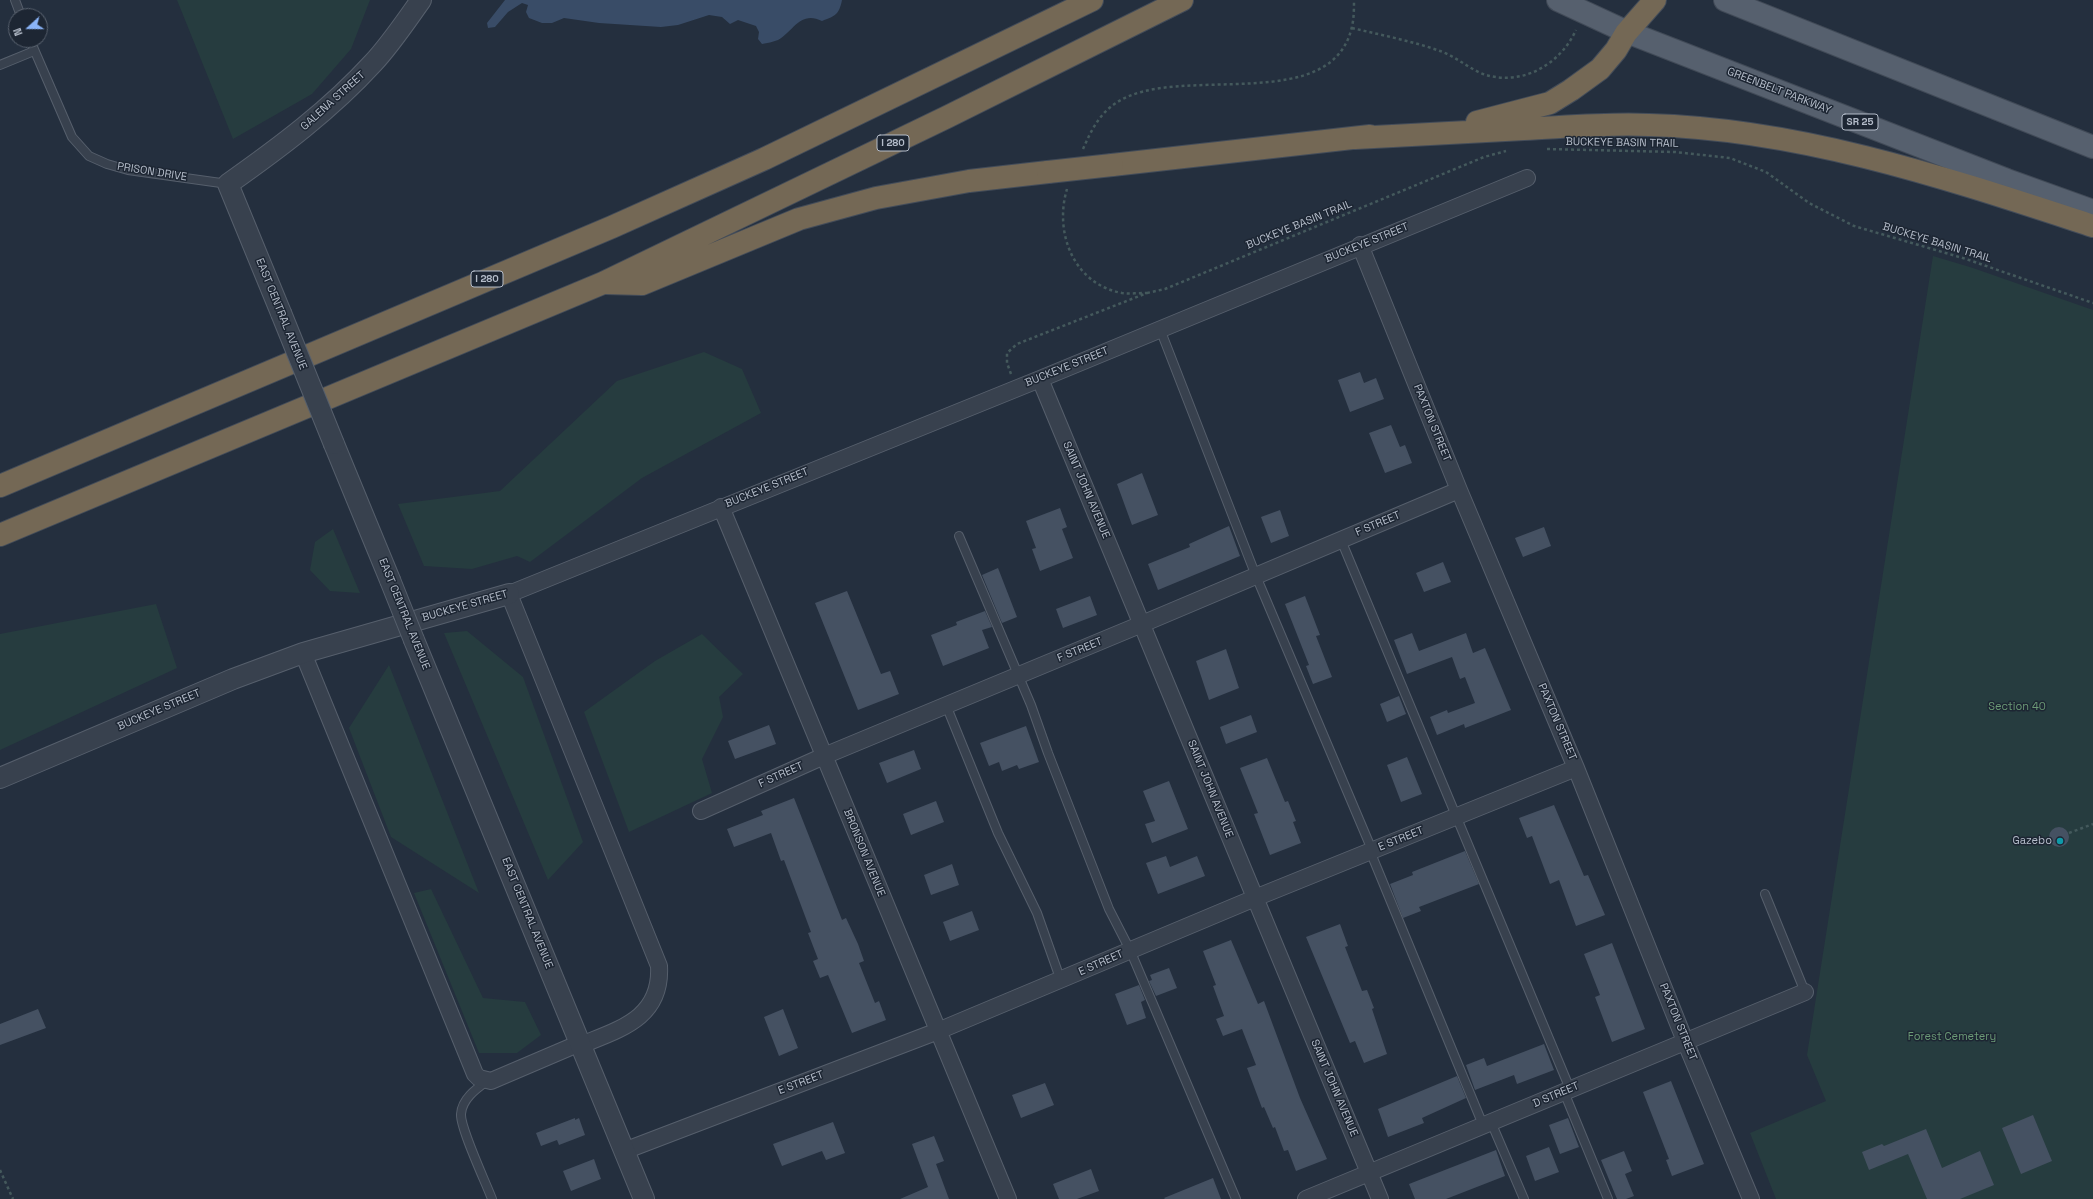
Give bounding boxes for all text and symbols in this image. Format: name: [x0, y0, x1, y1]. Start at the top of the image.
north arrow: [8, 8, 48, 48]
text: N: [10, 26, 26, 38]
street label: GREENBELT PARKWAY: [1725, 65, 1833, 117]
street label: GALENA STREET: [298, 69, 368, 133]
road number: SR 25: [1842, 114, 1878, 130]
road number: I 280: [877, 135, 909, 151]
street label: BUCKEYE BASIN TRAIL: [1565, 135, 1679, 151]
street label: PRISON DRIVE: [116, 160, 188, 184]
street label: BUCKEYE BASIN TRAIL: [1244, 198, 1354, 252]
street label: BUCKEYE STREET: [1323, 220, 1411, 266]
street label: BUCKEYE BASIN TRAIL: [1881, 220, 1993, 266]
street label: EAST CENTRAL AVENUE: [253, 256, 309, 372]
road number: I 280: [471, 271, 503, 287]
street label: BUCKEYE STREET: [1023, 344, 1111, 390]
street label: PAXTON STREET: [1410, 382, 1454, 464]
street label: SAINT JOHN AVENUE: [1060, 439, 1112, 541]
street label: BUCKEYE STREET: [723, 465, 811, 511]
street label: F STREET: [1354, 509, 1402, 539]
street label: EAST CENTRAL AVENUE: [376, 556, 432, 672]
street label: BUCKEYE STREET: [420, 587, 510, 625]
street label: F STREET: [1056, 635, 1104, 665]
street label: PAXTON STREET: [1535, 682, 1579, 762]
street label: BUCKEYE STREET: [115, 687, 203, 733]
park label: Section 40: [1988, 700, 2046, 714]
street label: SAINT JOHN AVENUE: [1184, 738, 1236, 840]
street label: F STREET: [757, 759, 805, 791]
street label: BRONSON AVENUE: [840, 807, 888, 899]
street label: E STREET: [1376, 824, 1426, 854]
place label: Gazebo: [2013, 834, 2052, 848]
marker: Gazebo: [2055, 836, 2065, 846]
street label: EAST CENTRAL AVENUE: [499, 855, 555, 971]
street label: E STREET: [1077, 947, 1125, 979]
street label: PAXTON STREET: [1656, 981, 1700, 1063]
park label: Forest Cemetery: [1908, 1030, 1996, 1044]
street label: SAINT JOHN AVENUE: [1308, 1037, 1360, 1139]
street label: E STREET: [776, 1068, 826, 1098]
street label: D STREET: [1531, 1079, 1581, 1111]

